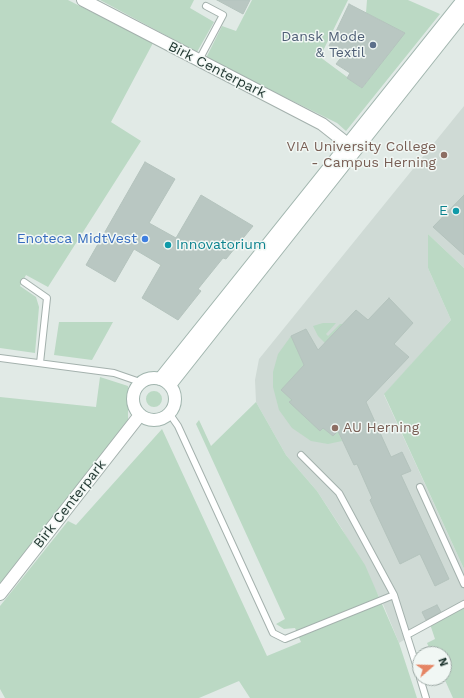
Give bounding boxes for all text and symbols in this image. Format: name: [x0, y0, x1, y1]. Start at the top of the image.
place label: Dansk Mode & Textil: [281, 29, 365, 62]
street label: Birk Centerpark: [165, 38, 269, 102]
marker: Dansk Mode & Textil: [368, 40, 378, 50]
place label: VIA University College - Campus Herning: [287, 139, 436, 172]
marker: VIA University College - Campus Herning: [439, 150, 449, 160]
place label: E: [439, 203, 448, 219]
marker: E: [451, 206, 461, 216]
place label: Enoteca MidtVest: [17, 231, 137, 247]
marker: Enoteca MidtVest: [140, 234, 150, 244]
place label: Innovatorium: [176, 237, 266, 253]
marker: Innovatorium: [163, 240, 173, 250]
place label: AU Herning: [343, 420, 419, 436]
marker: AU Herning: [330, 423, 340, 433]
street label: Birk Centerpark: [30, 456, 110, 552]
north arrow: [412, 646, 452, 686]
text: N: [435, 656, 450, 668]

